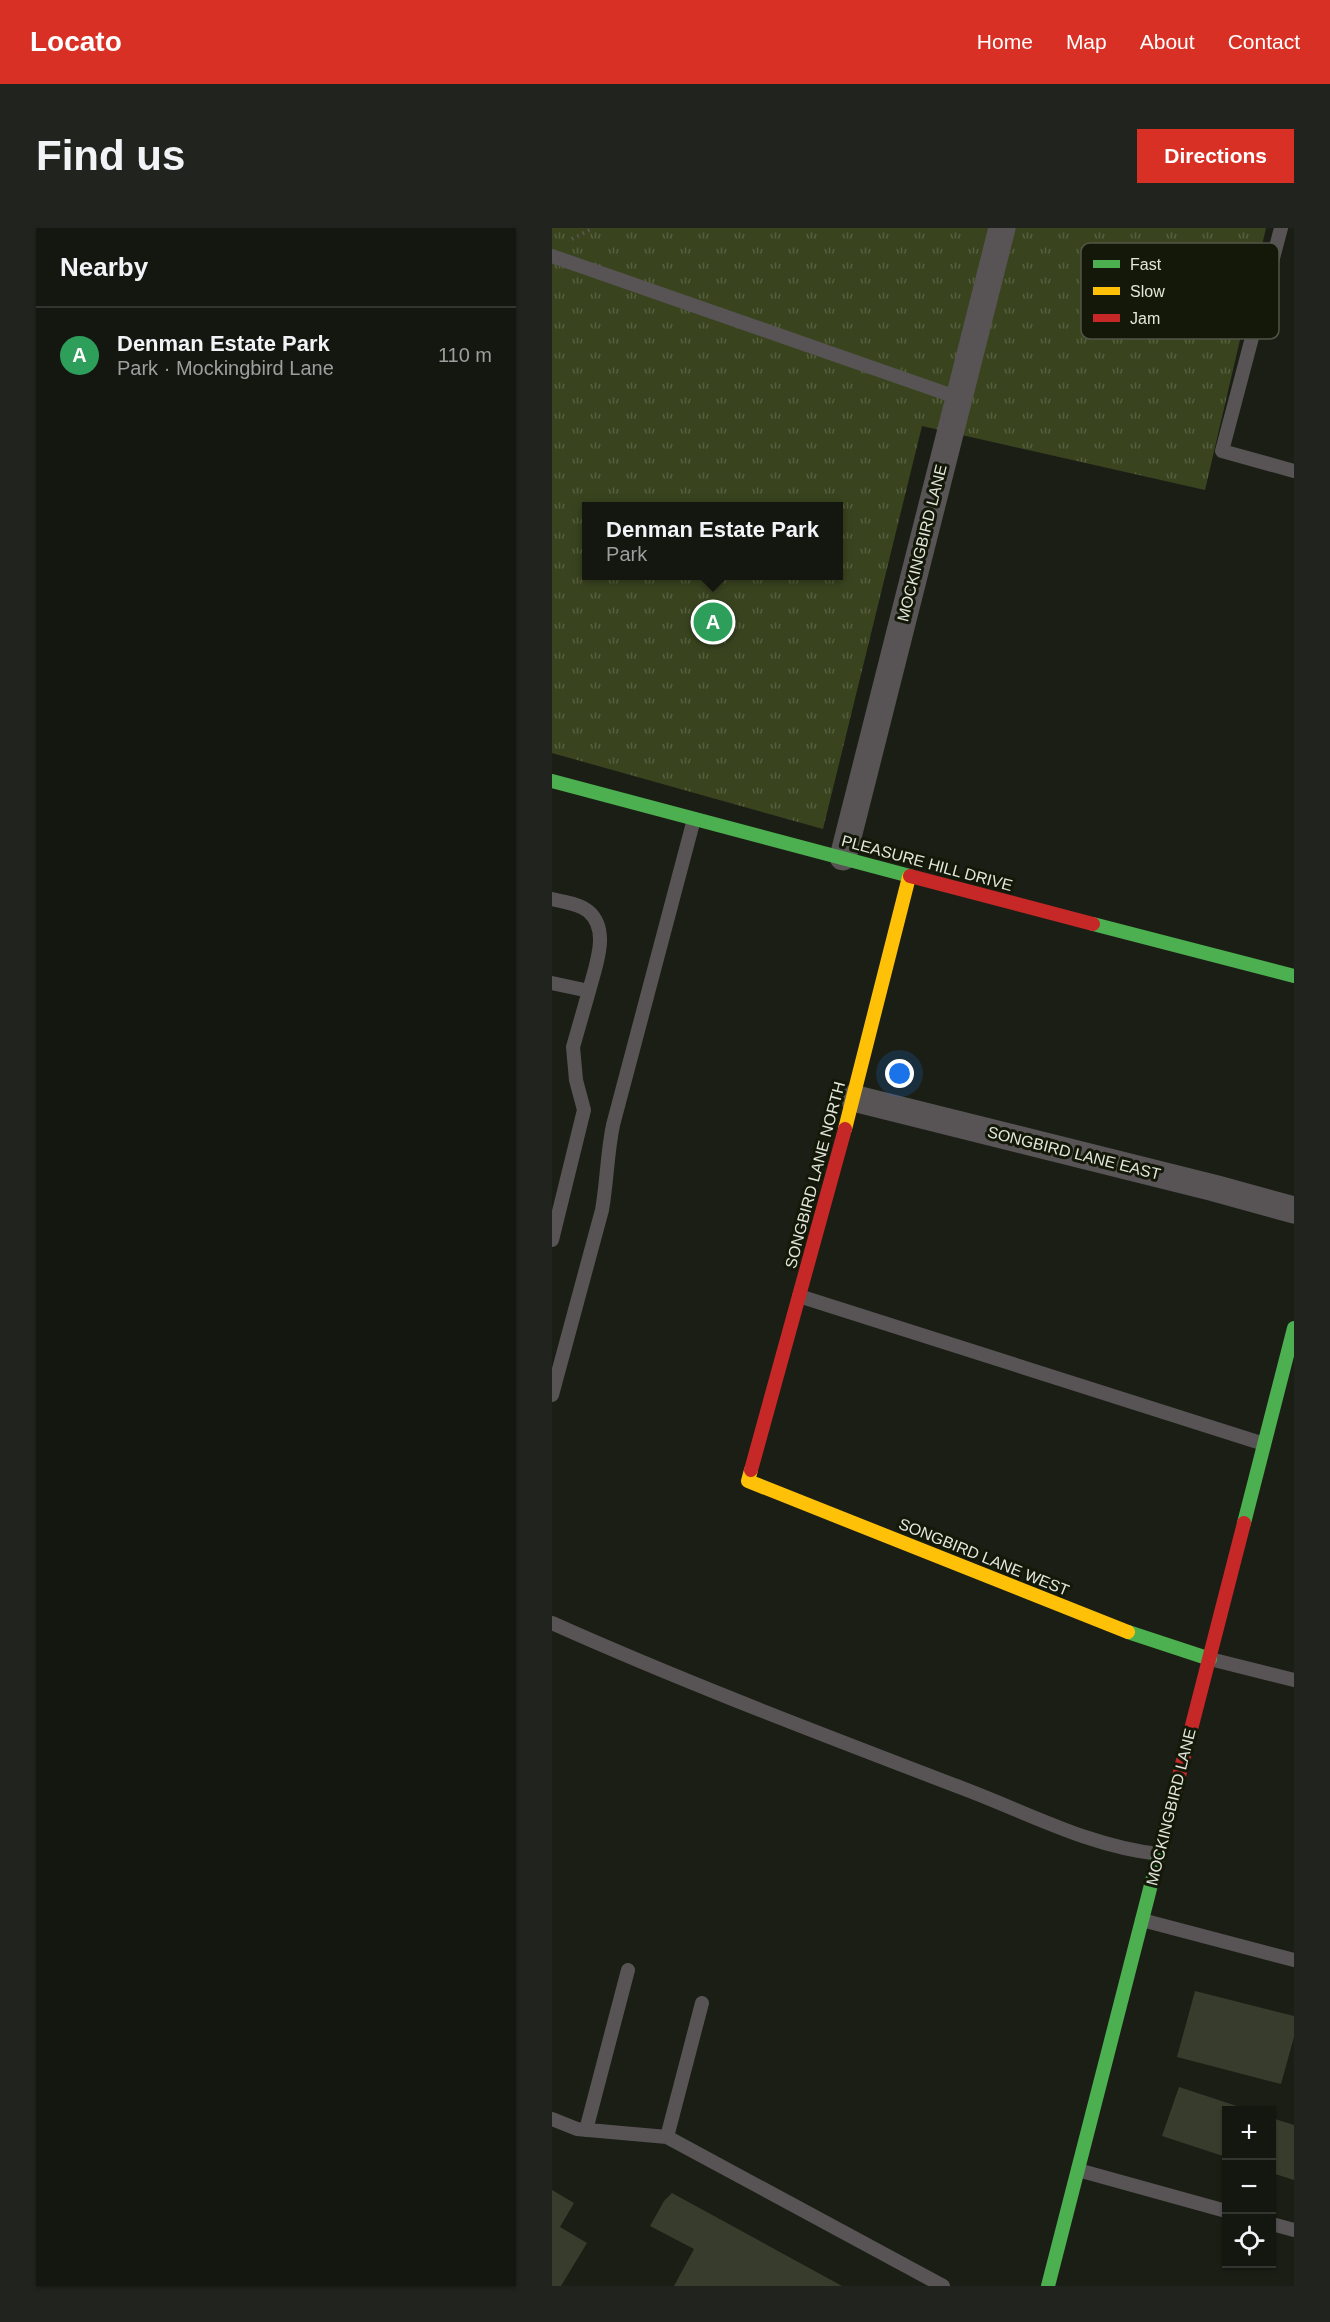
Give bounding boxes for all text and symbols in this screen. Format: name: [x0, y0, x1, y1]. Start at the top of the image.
text: Locato: [30, 26, 122, 57]
text: Home: [977, 30, 1033, 53]
text: Map: [1066, 30, 1107, 53]
text: About: [1140, 30, 1195, 53]
text: Contact: [1228, 30, 1300, 53]
button: Directions: [1137, 129, 1294, 183]
text: Find us: [36, 132, 185, 179]
legend: [1081, 243, 1279, 339]
text: Nearby: [60, 252, 148, 282]
text: Fast: [1130, 256, 1162, 273]
text: Slow: [1130, 283, 1165, 300]
text: Jam: [1130, 310, 1160, 327]
text: Denman Estate Park: [117, 331, 330, 356]
text: A: [72, 344, 87, 366]
text: 110 m: [438, 344, 492, 366]
text: Park · Mockingbird Lane: [117, 357, 334, 379]
street label: MOCKINGBIRD LANE: [894, 463, 950, 623]
popup: [582, 502, 843, 580]
text: Denman Estate Park: [606, 517, 819, 542]
text: Park: [606, 543, 647, 565]
pin: A: [694, 600, 732, 644]
street label: PLEASURE HILL DRIVE: [840, 832, 1014, 894]
your location: [885, 1059, 914, 1088]
street label: SONGBIRD LANE NORTH: [782, 1080, 848, 1270]
street label: SONGBIRD LANE EAST: [986, 1123, 1163, 1183]
street label: SONGBIRD LANE WEST: [896, 1515, 1072, 1599]
street label: MOCKINGBIRD LANE: [1143, 1727, 1199, 1887]
map controls: [1222, 2106, 1276, 2268]
button: +: [1222, 2106, 1276, 2160]
button: −: [1222, 2160, 1276, 2214]
button: locate: [1222, 2214, 1276, 2268]

